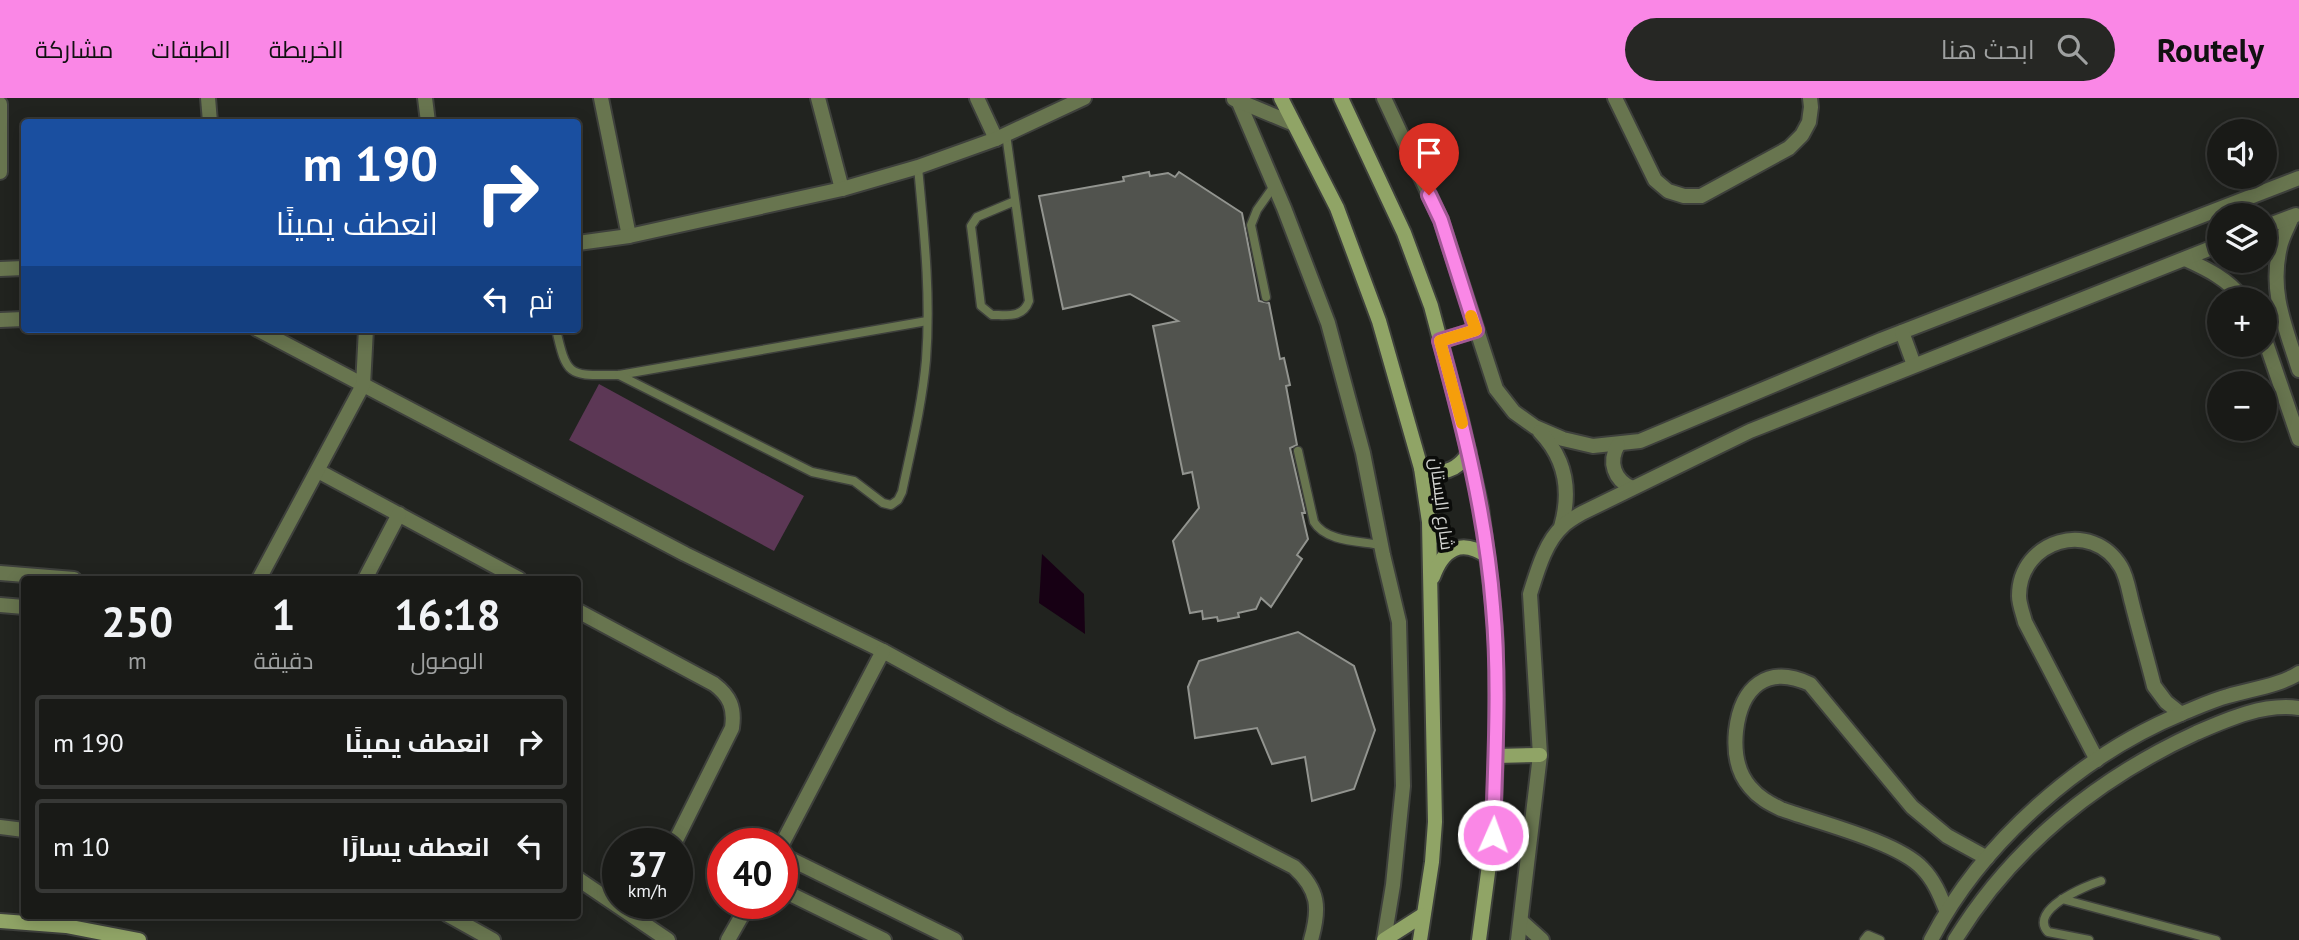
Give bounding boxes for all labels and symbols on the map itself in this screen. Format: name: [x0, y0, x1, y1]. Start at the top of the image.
pin: [1399, 123, 1459, 195]
street label: شارع البستان: [1424, 457, 1459, 552]
position arrow: [1456, 798, 1530, 872]
speed limit sign: 40: [707, 828, 798, 919]

